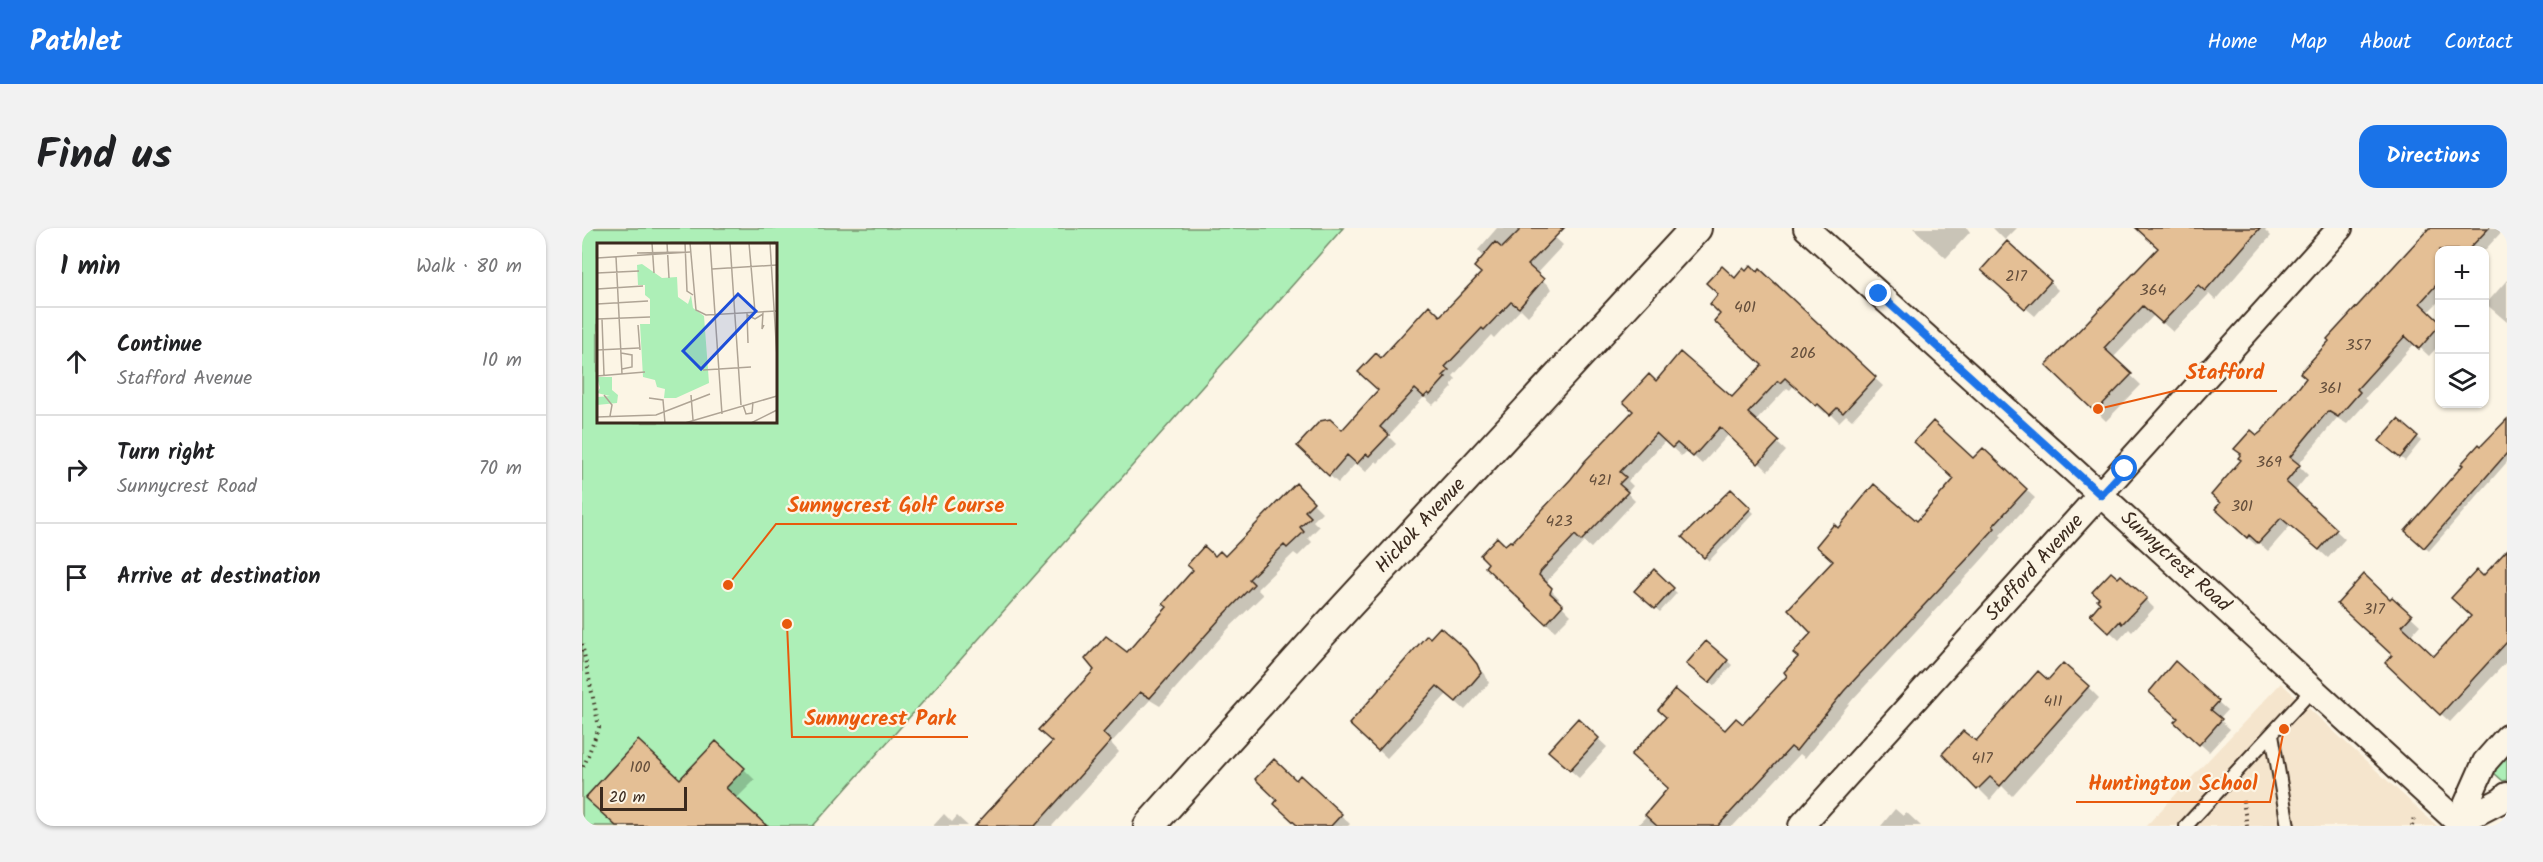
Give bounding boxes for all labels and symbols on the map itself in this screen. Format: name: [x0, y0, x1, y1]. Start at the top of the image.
inset map: [597, 243, 777, 423]
house number: 217: [2005, 264, 2027, 289]
house number: 364: [2140, 278, 2167, 303]
route end: [1865, 280, 1891, 306]
house number: 401: [1734, 295, 1756, 320]
house number: 357: [2345, 333, 2371, 358]
house number: 206: [1790, 341, 1816, 366]
callout: Stafford: [2174, 352, 2277, 391]
text: Stafford: [2186, 357, 2265, 390]
house number: 361: [2318, 376, 2342, 401]
house number: 369: [2256, 450, 2282, 475]
route start: [2111, 455, 2137, 481]
house number: 421: [1588, 468, 1612, 493]
street label: Hickok Avenue: [1368, 471, 1474, 581]
callout: Sunnycrest Golf Course: [776, 485, 1017, 524]
text: Sunnycrest Golf Course: [788, 490, 1004, 523]
house number: 301: [2231, 494, 2253, 519]
street label: Sunnycrest Road: [2112, 503, 2238, 621]
street label: Stafford Avenue: [1978, 507, 2092, 629]
house number: 423: [1545, 509, 1573, 534]
house number: 317: [2363, 597, 2385, 622]
house number: 411: [2044, 689, 2062, 714]
callout: Sunnycrest Park: [792, 698, 968, 737]
text: Sunnycrest Park: [804, 703, 956, 736]
house number: 417: [1971, 746, 1993, 771]
house number: 100: [629, 755, 651, 780]
callout: Huntington School: [2076, 763, 2270, 802]
text: Huntington School: [2088, 768, 2258, 801]
scale bar: [600, 784, 687, 812]

